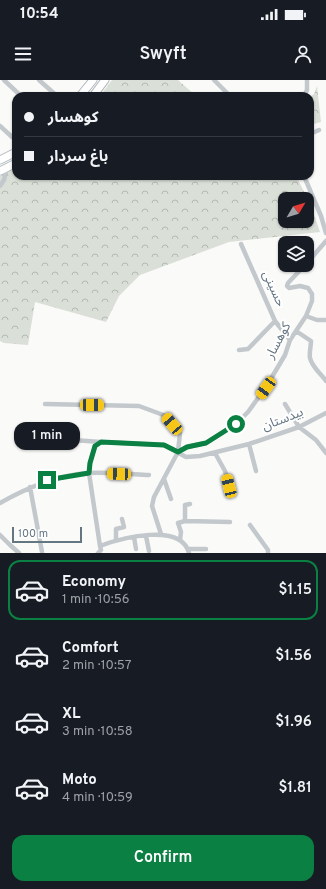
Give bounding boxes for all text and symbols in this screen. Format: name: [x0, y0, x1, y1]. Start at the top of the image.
text: 10:54: [20, 5, 59, 24]
icon: menu: [12, 43, 34, 65]
text: Swyft: [139, 43, 187, 66]
icon: person: [292, 43, 314, 65]
text: کوهسار: [48, 109, 98, 128]
text: باغ سردار: [48, 148, 108, 167]
north arrow: [278, 192, 314, 228]
map controls: [278, 192, 314, 272]
button: layers: [278, 236, 314, 272]
street label: حسینی: [258, 269, 288, 310]
street label: کوهسار: [262, 320, 295, 363]
car: [254, 375, 278, 401]
car: [80, 399, 104, 411]
street label: بیدستان: [260, 405, 306, 435]
car: [160, 411, 184, 437]
route start: [227, 415, 245, 433]
callout: 1 min: [14, 422, 80, 450]
text: 1 min: [32, 428, 62, 444]
car: [107, 468, 131, 480]
route end: [38, 471, 56, 489]
car: [220, 473, 238, 499]
scale bar: [12, 525, 82, 544]
text: 100 m: [18, 527, 48, 541]
icon: car: [14, 572, 50, 608]
text: Economy: [62, 573, 126, 592]
text: $1.15: [279, 581, 312, 600]
text: 1 min · 10:56: [62, 592, 130, 608]
icon: car: [14, 638, 50, 674]
text: Comfort: [62, 639, 119, 658]
text: $1.56: [275, 647, 312, 666]
text: 2 min · 10:57: [62, 658, 132, 674]
icon: car: [14, 704, 50, 740]
text: XL: [62, 705, 80, 724]
text: $1.96: [275, 713, 312, 732]
text: 3 min · 10:58: [62, 724, 133, 740]
icon: car: [14, 770, 50, 806]
text: Moto: [62, 771, 97, 790]
text: $1.81: [278, 779, 312, 798]
text: 4 min · 10:59: [62, 790, 133, 806]
button: Confirm: [12, 835, 314, 881]

